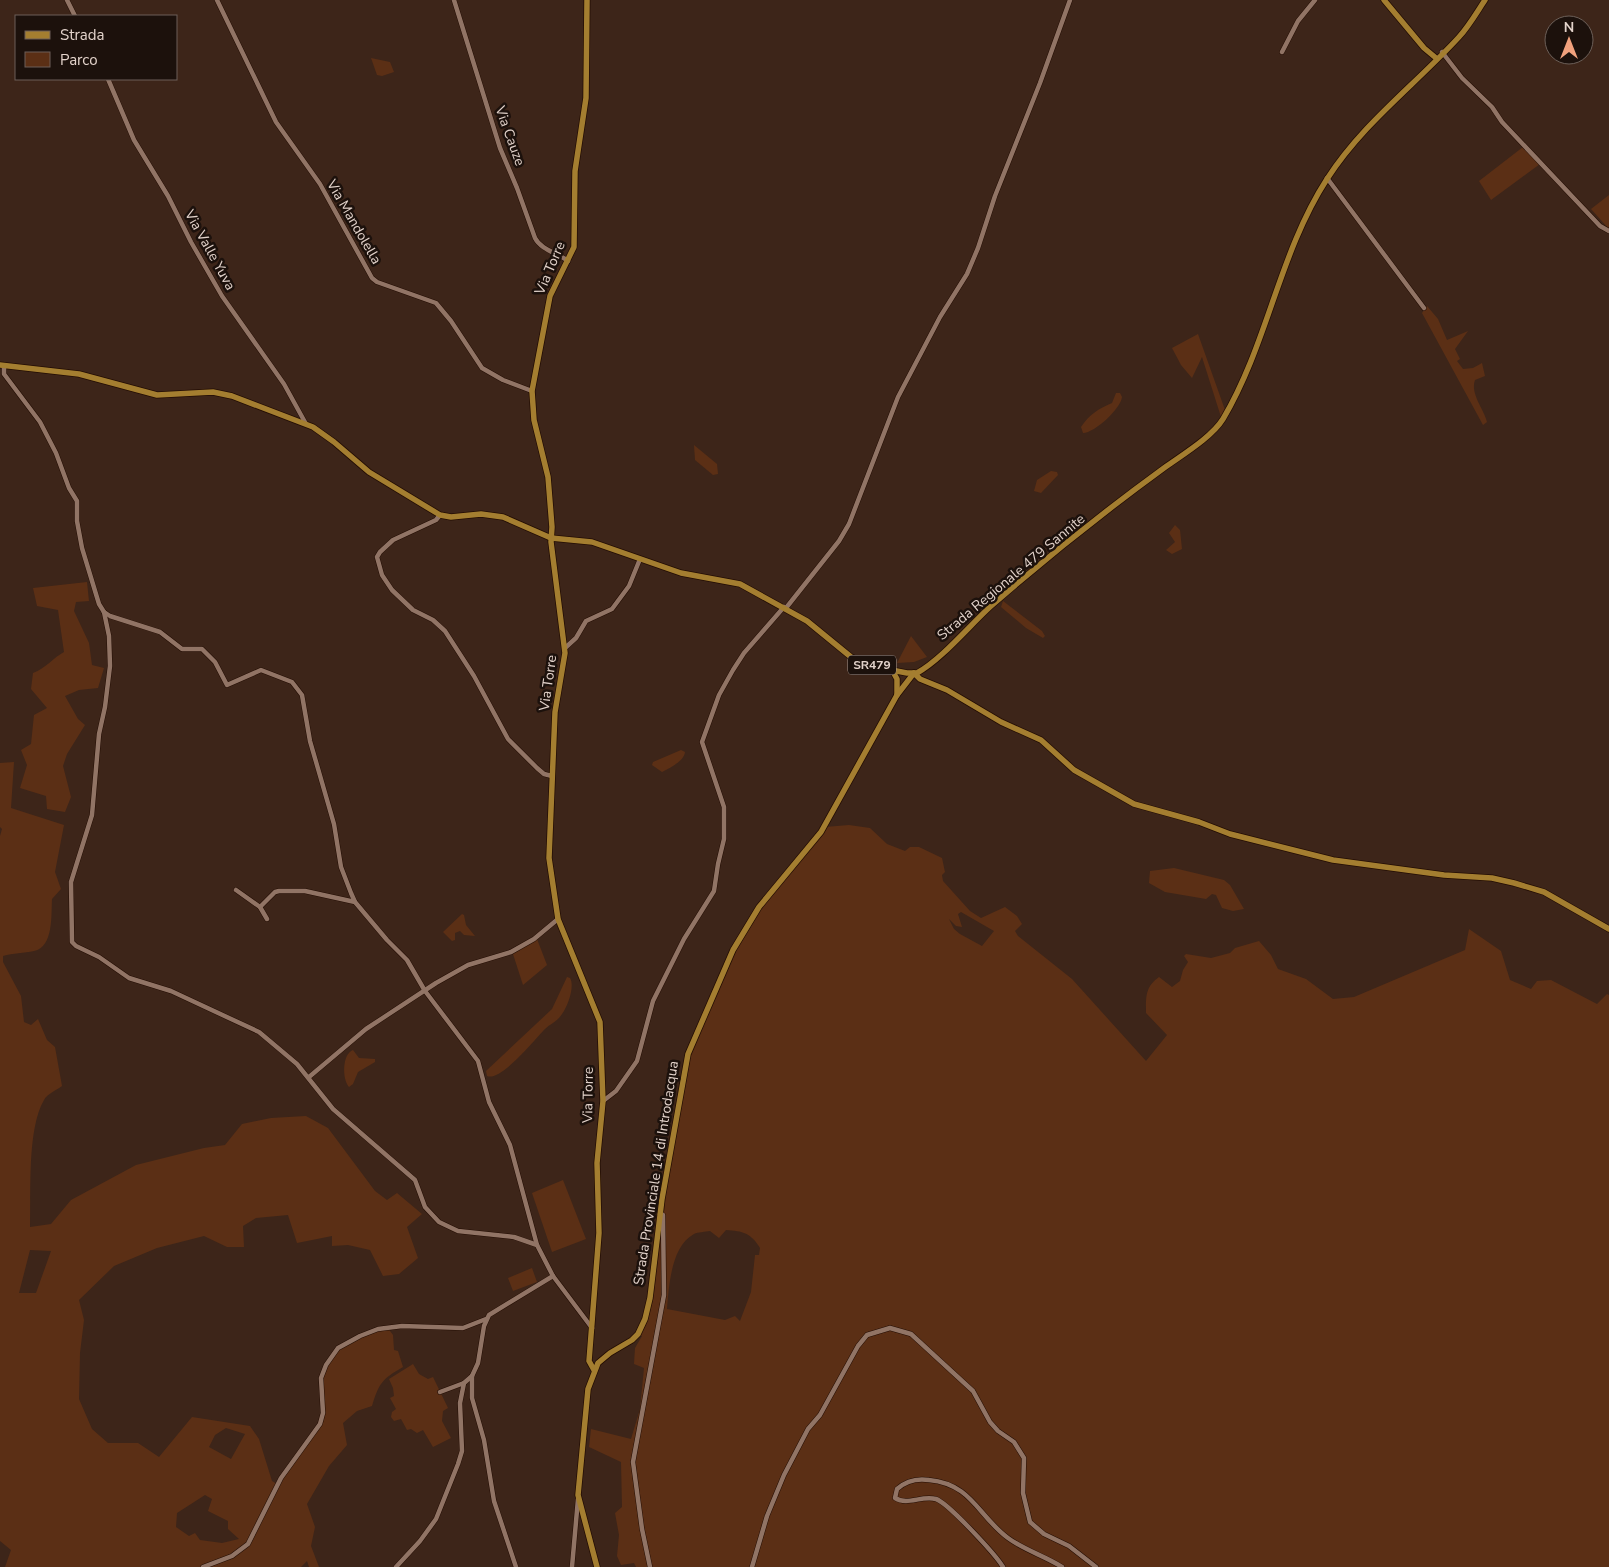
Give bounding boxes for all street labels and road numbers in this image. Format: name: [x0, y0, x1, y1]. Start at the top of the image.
street label: Via Cauze: [490, 103, 530, 168]
street label: Via Mandolella: [322, 175, 386, 268]
street label: Via Valle Yuva: [180, 206, 240, 294]
street label: Via Torre: [530, 238, 570, 299]
street label: Strada Regionale 479 Sannite: [933, 509, 1089, 645]
street label: Via Torre: [535, 654, 561, 713]
road number: SR479: [848, 656, 896, 674]
street label: Strada Provinciale 14 di Introdacqua: [629, 1059, 683, 1287]
street label: Via Torre: [578, 1067, 598, 1124]

